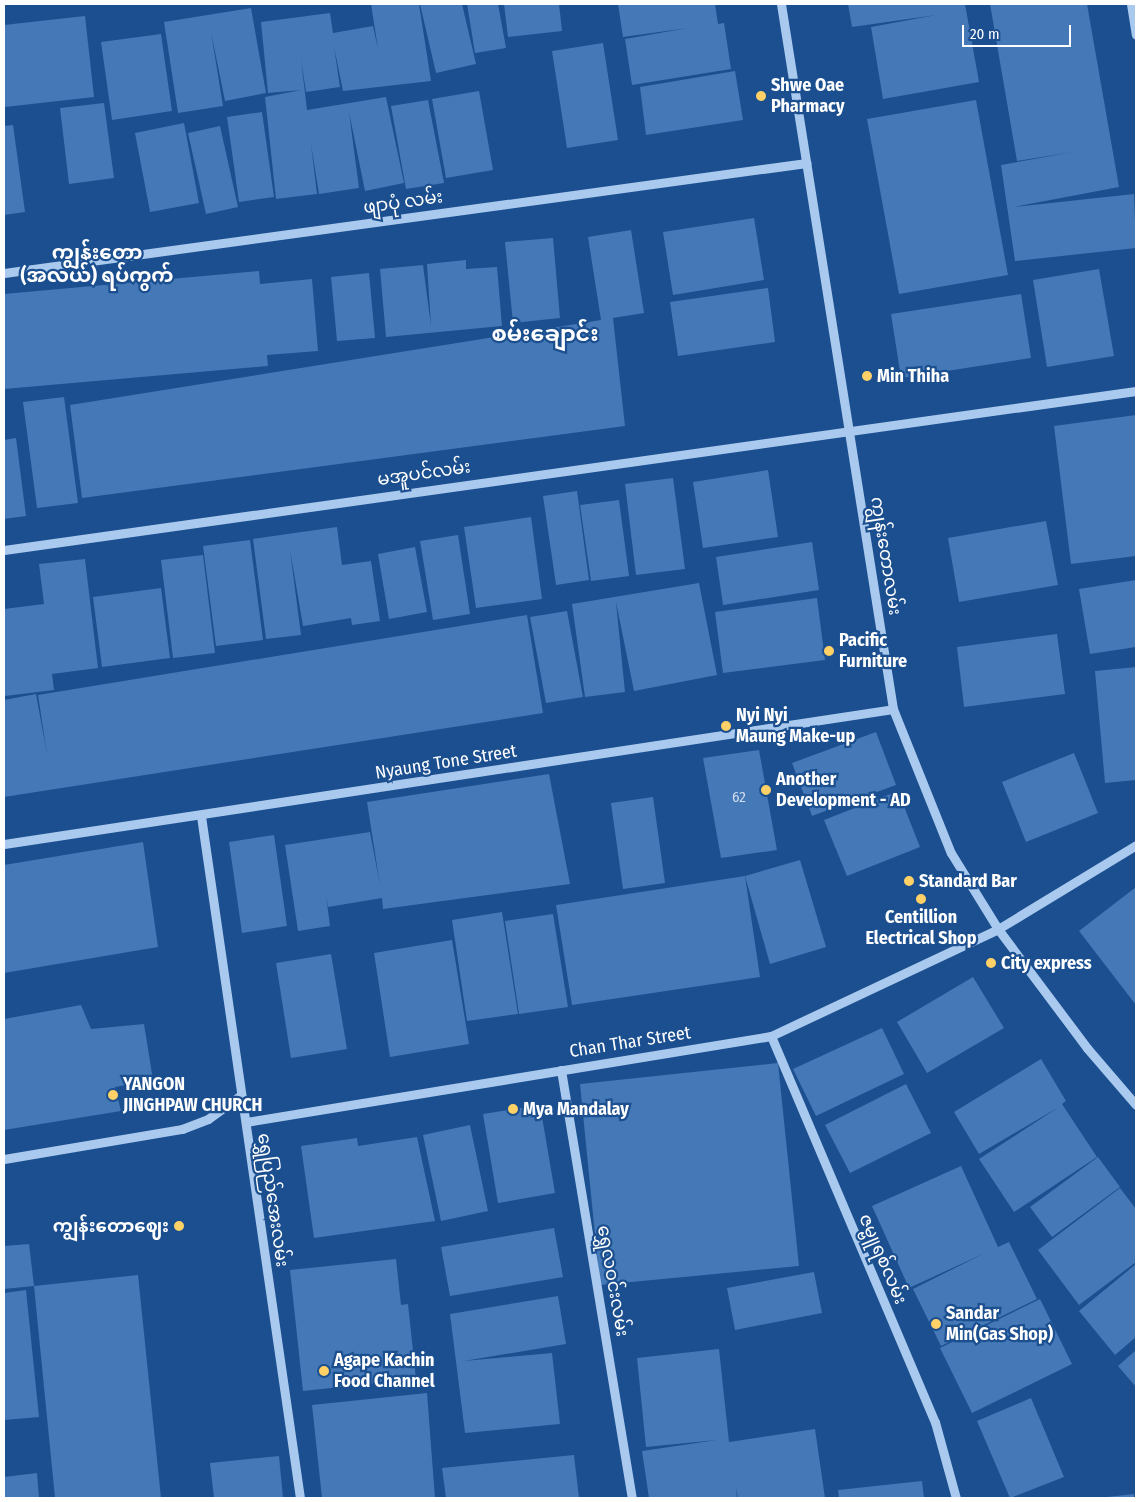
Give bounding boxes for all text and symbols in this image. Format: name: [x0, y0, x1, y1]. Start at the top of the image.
scale bar: [965, 15, 1074, 47]
text: 20 m: [970, 25, 1000, 43]
place label: Shwe Oae Pharmacy: [771, 75, 844, 118]
marker: Shwe Oae Pharmacy: [755, 90, 767, 102]
street label: ဖျာပုံ လမ်း: [362, 186, 444, 218]
district label: ကျွန်းတော (အလယ်) ရပ်ကွက်: [20, 240, 174, 287]
district label: စမ်းချောင်း: [491, 321, 599, 347]
place label: Min Thiha: [877, 365, 949, 387]
marker: Min Thiha: [861, 370, 873, 382]
street label: မအူပင်လမ်း: [376, 456, 472, 490]
street label: ကျွန်းတောလမ်း: [866, 495, 906, 617]
place label: Pacific Furniture: [839, 630, 907, 672]
marker: Pacific Furniture: [823, 645, 835, 657]
place label: Nyi Nyi Maung Make-up: [736, 705, 855, 748]
marker: Nyi Nyi Maung Make-up: [720, 720, 732, 732]
street label: Nyaung Tone Street: [374, 740, 518, 784]
place label: Another Development - AD: [776, 769, 911, 812]
marker: Another Development - AD: [760, 784, 772, 796]
house number: 62: [732, 789, 746, 807]
place label: Standard Bar: [919, 870, 1017, 892]
marker: Standard Bar: [903, 875, 915, 887]
marker: Centillion Electrical Shop: [915, 893, 927, 905]
place label: Centillion Electrical Shop: [865, 907, 977, 950]
place label: City express: [1001, 952, 1092, 974]
marker: City express: [985, 957, 997, 969]
street label: Chan Thar Street: [568, 1022, 692, 1062]
place label: YANGON JINGHPAW CHURCH: [123, 1074, 262, 1116]
marker: YANGON JINGHPAW CHURCH: [107, 1089, 119, 1101]
place label: Mya Mandalay: [523, 1098, 629, 1120]
marker: Mya Mandalay: [507, 1103, 519, 1115]
street label: ရွှေပြည်အေးလမ်း: [253, 1132, 293, 1268]
street label: ဇမ္ဗူရစ်လမ်း: [854, 1211, 912, 1307]
place label: ကျွန်းတောဈေး: [53, 1215, 169, 1237]
marker: ကျွန်းတောဈေး: [173, 1220, 185, 1232]
street label: ရွှေလဝင်းလမ်း: [593, 1224, 633, 1338]
place label: Sandar Min(Gas Shop): [946, 1303, 1053, 1346]
marker: Sandar Min(Gas Shop): [930, 1318, 942, 1330]
place label: Agape Kachin Food Channel: [334, 1350, 435, 1392]
marker: Agape Kachin Food Channel: [318, 1365, 330, 1377]

